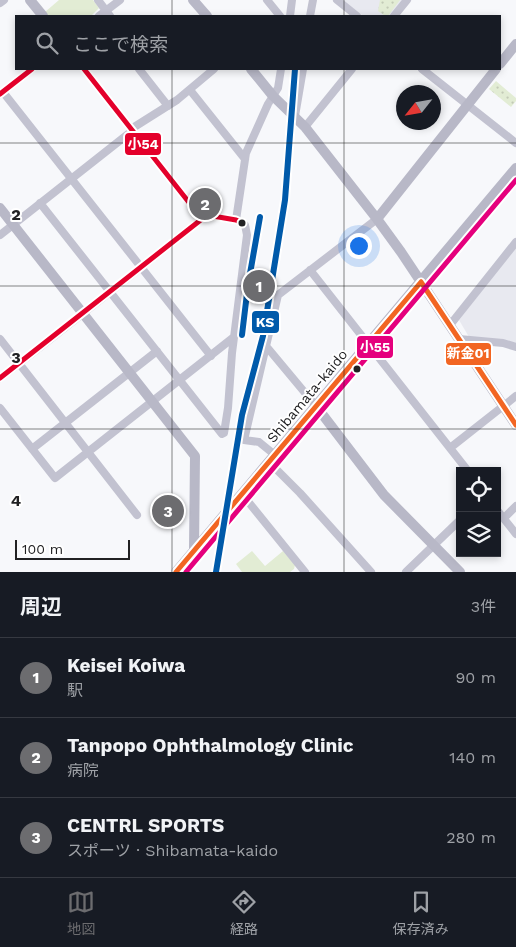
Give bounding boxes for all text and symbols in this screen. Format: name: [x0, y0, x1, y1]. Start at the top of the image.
search box: [15, 15, 501, 70]
icon: search: [33, 29, 61, 57]
text: ここで検索: [73, 33, 168, 56]
north arrow: [396, 85, 441, 130]
line badge: 小54: [124, 132, 162, 156]
text: 小54: [127, 136, 159, 152]
pin: 2: [189, 185, 221, 223]
text: 2: [11, 205, 21, 224]
unlabelled marker: [237, 218, 247, 228]
your location: [346, 233, 372, 259]
pin: 1: [243, 267, 275, 305]
line badge: KS: [251, 310, 280, 334]
text: KS: [256, 314, 274, 330]
line badge: 小55: [356, 335, 394, 359]
text: 小55: [360, 339, 390, 355]
line badge: 新金01: [445, 342, 492, 366]
text: 新金01: [446, 345, 490, 361]
street label: Shibamata-kaido: [263, 346, 351, 446]
text: 3: [11, 348, 21, 367]
unlabelled marker: [352, 364, 362, 374]
map controls: [456, 467, 501, 557]
button: locate: [456, 467, 501, 512]
text: 4: [11, 491, 21, 510]
pin: 3: [152, 492, 184, 530]
button: layers: [456, 512, 501, 557]
scale bar: [15, 537, 130, 560]
text: 100 m: [22, 541, 63, 557]
text: 周辺: [20, 594, 62, 619]
text: 3件: [471, 597, 496, 616]
text: Keisei Koiwa: [67, 654, 185, 677]
text: 1: [33, 668, 39, 687]
text: 90 m: [455, 668, 496, 687]
text: 駅: [67, 681, 83, 700]
text: Tanpopo Ophthalmology Clinic: [67, 734, 354, 757]
text: 2: [31, 748, 41, 767]
text: 140 m: [449, 748, 496, 767]
text: 病院: [67, 761, 99, 780]
text: CENTRL SPORTS: [67, 814, 224, 837]
text: 3: [31, 828, 41, 847]
text: 280 m: [446, 828, 496, 847]
text: スポーツ · Shibamata-kaido: [67, 841, 278, 860]
tab: 地図: [67, 888, 95, 938]
tab: 経路: [230, 888, 258, 938]
tab: 保存済み: [393, 888, 449, 938]

